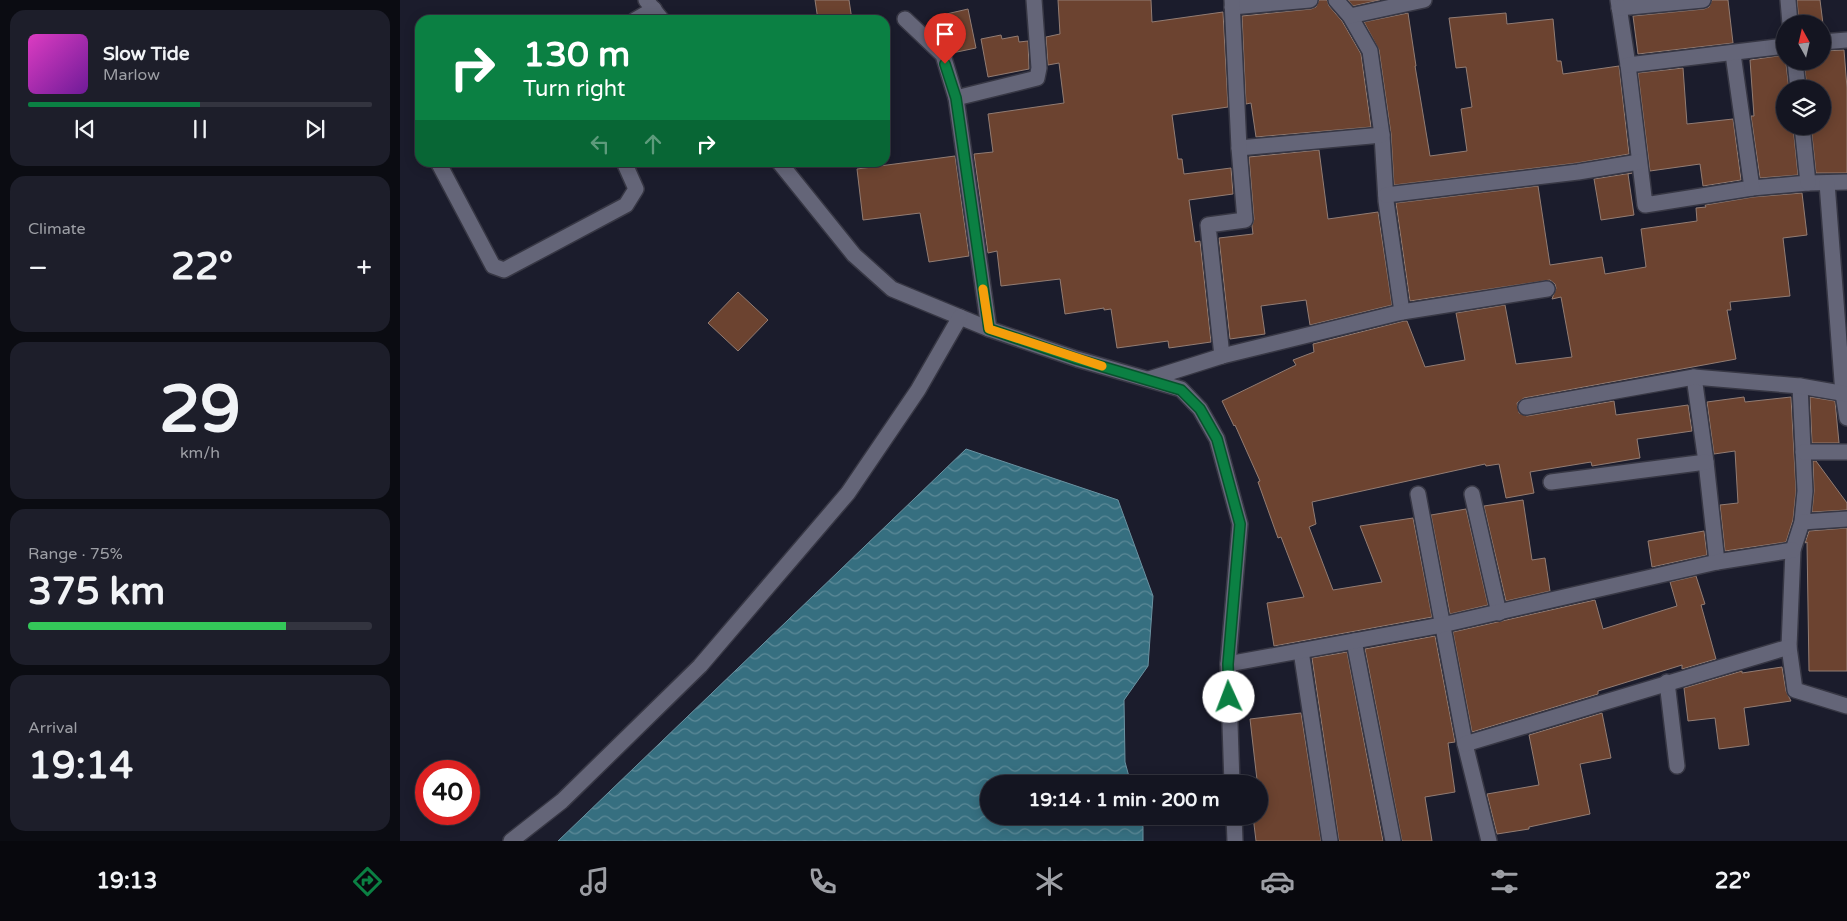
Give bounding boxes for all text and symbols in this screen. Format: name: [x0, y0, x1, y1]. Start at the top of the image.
pin: [924, 13, 966, 64]
north arrow: [1776, 15, 1831, 70]
map controls: [1776, 15, 1831, 135]
icon: arrive: [931, 20, 959, 48]
text: 130 m: [523, 34, 630, 76]
icon: right: [440, 35, 505, 100]
text: Slow Tide: [103, 43, 190, 65]
text: Marlow: [103, 65, 160, 85]
text: Turn right: [523, 76, 625, 102]
button: layers: [1776, 80, 1831, 135]
icon: previous: [71, 115, 99, 143]
icon: pause: [186, 115, 214, 143]
icon: next: [301, 115, 329, 143]
icon: left: [586, 130, 614, 158]
icon: ahead: [639, 130, 667, 158]
icon: right: [692, 130, 720, 158]
text: Climate: [28, 219, 86, 239]
text: 22°: [171, 244, 233, 290]
text: −: [28, 251, 48, 285]
text: +: [356, 251, 372, 285]
text: 29: [159, 371, 241, 450]
text: km/h: [180, 443, 220, 463]
text: Range · 75%: [28, 544, 123, 564]
text: 375 km: [28, 569, 165, 615]
position arrow: [1202, 670, 1254, 722]
text: Arrival: [28, 718, 77, 738]
text: 19:14: [28, 743, 133, 789]
speed limit sign: 40: [415, 760, 480, 825]
text: 19:14 · 1 min · 200 m: [1028, 789, 1220, 811]
icon: directions: [350, 864, 385, 899]
icon: music: [577, 864, 612, 899]
icon: phone: [805, 864, 840, 899]
icon: climate: [1032, 864, 1067, 899]
icon: car: [1260, 864, 1295, 899]
icon: filters: [1487, 864, 1522, 899]
text: 19:13: [96, 868, 157, 894]
text: 22°: [1715, 868, 1751, 894]

